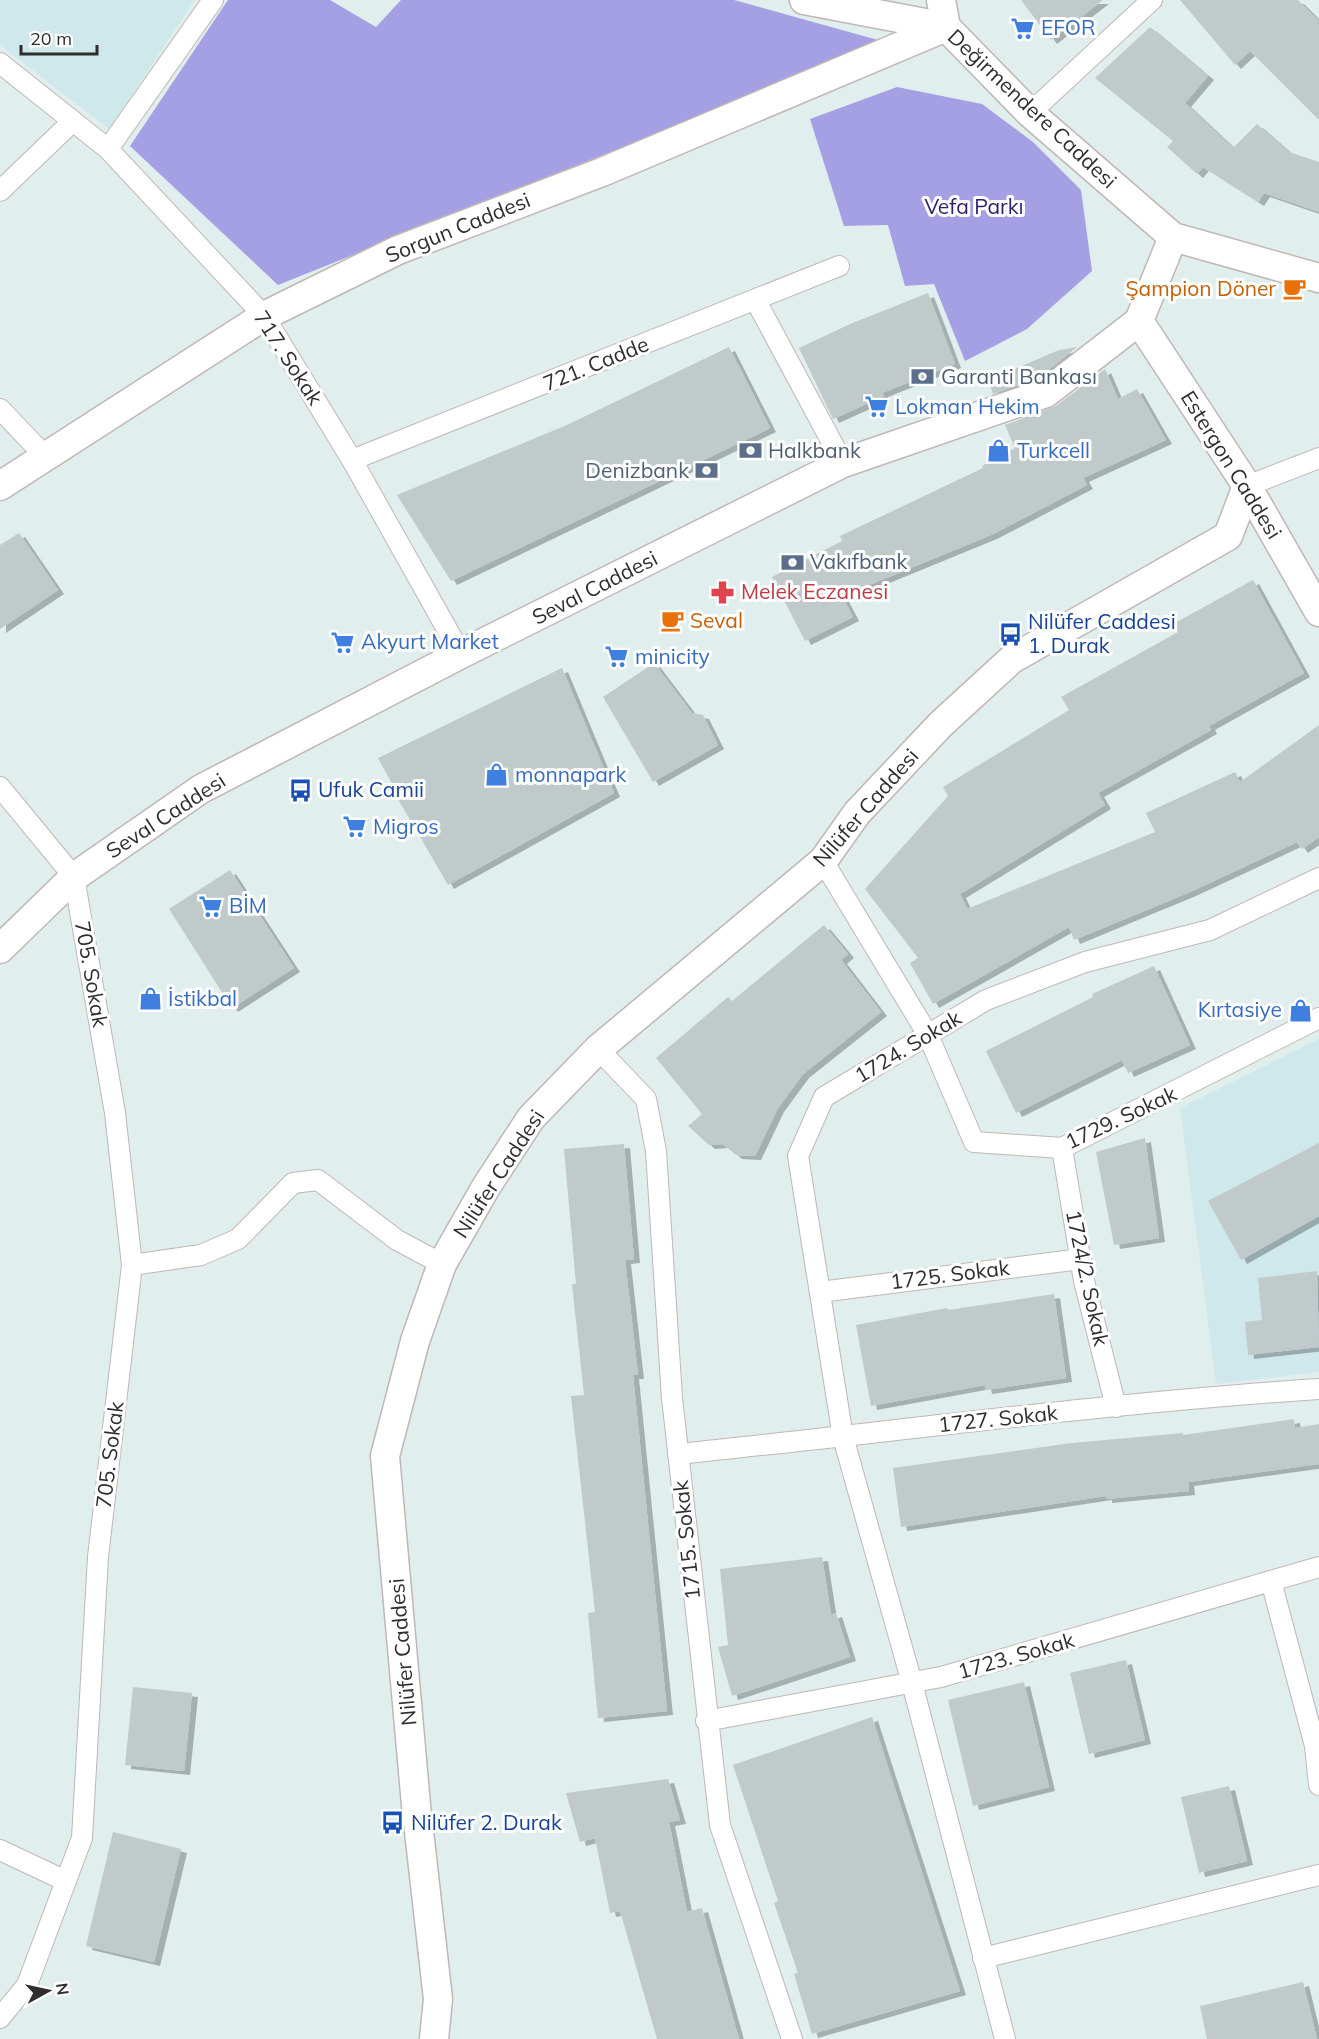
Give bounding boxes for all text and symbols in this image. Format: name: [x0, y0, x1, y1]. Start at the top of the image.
place label: EFOR: [1041, 14, 1096, 40]
supermarket icon: EFOR: [1010, 15, 1036, 41]
scale bar: [21, 18, 98, 56]
street label: Değirmendere Caddesi: [943, 23, 1123, 193]
text: 20 m: [30, 27, 72, 50]
street label: Sorgun Caddesi: [381, 186, 534, 268]
park label: Vefa Parkı: [924, 193, 1024, 219]
place label: Şampion Döner: [1125, 275, 1276, 301]
cafe icon: Şampion Döner: [1281, 276, 1307, 302]
street label: 717. Sokak: [249, 305, 329, 410]
street label: 721. Cadde: [539, 330, 652, 396]
place label: Garanti Bankası: [941, 363, 1097, 389]
bank icon: Garanti Bankası: [910, 364, 936, 390]
street label: Estergon Caddesi: [1176, 386, 1288, 543]
place label: Lokman Hekim: [895, 393, 1040, 419]
supermarket icon: Lokman Hekim: [864, 394, 890, 420]
place label: Halkbank: [768, 437, 861, 463]
place label: Turkcell: [1017, 437, 1090, 463]
bank icon: Halkbank: [737, 438, 763, 464]
shop icon: Turkcell: [986, 438, 1012, 464]
place label: Denizbank: [585, 457, 689, 483]
bank icon: Denizbank: [694, 458, 720, 484]
street label: Seval Caddesi: [528, 544, 662, 630]
place label: Vakıfbank: [810, 548, 907, 574]
bank icon: Vakıfbank: [779, 549, 805, 575]
place label: Melek Eczanesi: [741, 578, 888, 604]
pharmacy icon: Melek Eczanesi: [710, 579, 736, 605]
place label: Seval: [690, 607, 743, 633]
cafe icon: Seval: [659, 608, 685, 634]
place label: Nilüfer Caddesi 1. Durak: [1028, 608, 1176, 658]
bus stop icon: Nilüfer Caddesi 1. Durak: [997, 621, 1023, 647]
place label: Akyurt Market: [361, 628, 499, 654]
supermarket icon: Akyurt Market: [330, 629, 356, 655]
place label: minicity: [635, 643, 710, 669]
supermarket icon: minicity: [604, 644, 630, 670]
street label: Nilüfer Caddesi: [807, 743, 924, 872]
place label: monnapark: [515, 761, 626, 787]
shop icon: monnapark: [484, 762, 510, 788]
street label: Seval Caddesi: [101, 767, 230, 863]
place label: Ufuk Camii: [318, 776, 424, 802]
bus stop icon: Ufuk Camii: [287, 777, 313, 803]
place label: Migros: [373, 813, 439, 839]
supermarket icon: Migros: [342, 814, 368, 840]
place label: BİM: [229, 892, 267, 918]
supermarket icon: BİM: [198, 893, 224, 919]
street label: 705. Sokak: [70, 919, 114, 1029]
place label: İstikbal: [168, 985, 237, 1011]
shop icon: İstikbal: [137, 986, 163, 1012]
place label: Kırtasiye: [1198, 996, 1282, 1022]
shop icon: Kırtasiye: [1287, 997, 1313, 1023]
street label: 1724. Sokak: [849, 1004, 966, 1088]
street label: 1729. Sokak: [1061, 1080, 1181, 1154]
street label: Nilüfer Caddesi: [447, 1104, 549, 1243]
street label: 1724/2. Sokak: [1061, 1207, 1115, 1348]
street label: 1725. Sokak: [889, 1254, 1011, 1294]
street label: 1727. Sokak: [937, 1399, 1059, 1437]
street label: 705. Sokak: [90, 1400, 128, 1510]
street label: 1715. Sokak: [667, 1479, 705, 1601]
street label: Nilüfer Caddesi: [383, 1577, 421, 1727]
street label: 1723. Sokak: [955, 1626, 1077, 1684]
place label: Nilüfer 2. Durak: [411, 1809, 562, 1835]
bus stop icon: Nilüfer 2. Durak: [380, 1810, 406, 1836]
north arrow: [18, 1961, 78, 2021]
text: N: [52, 1982, 74, 1996]

